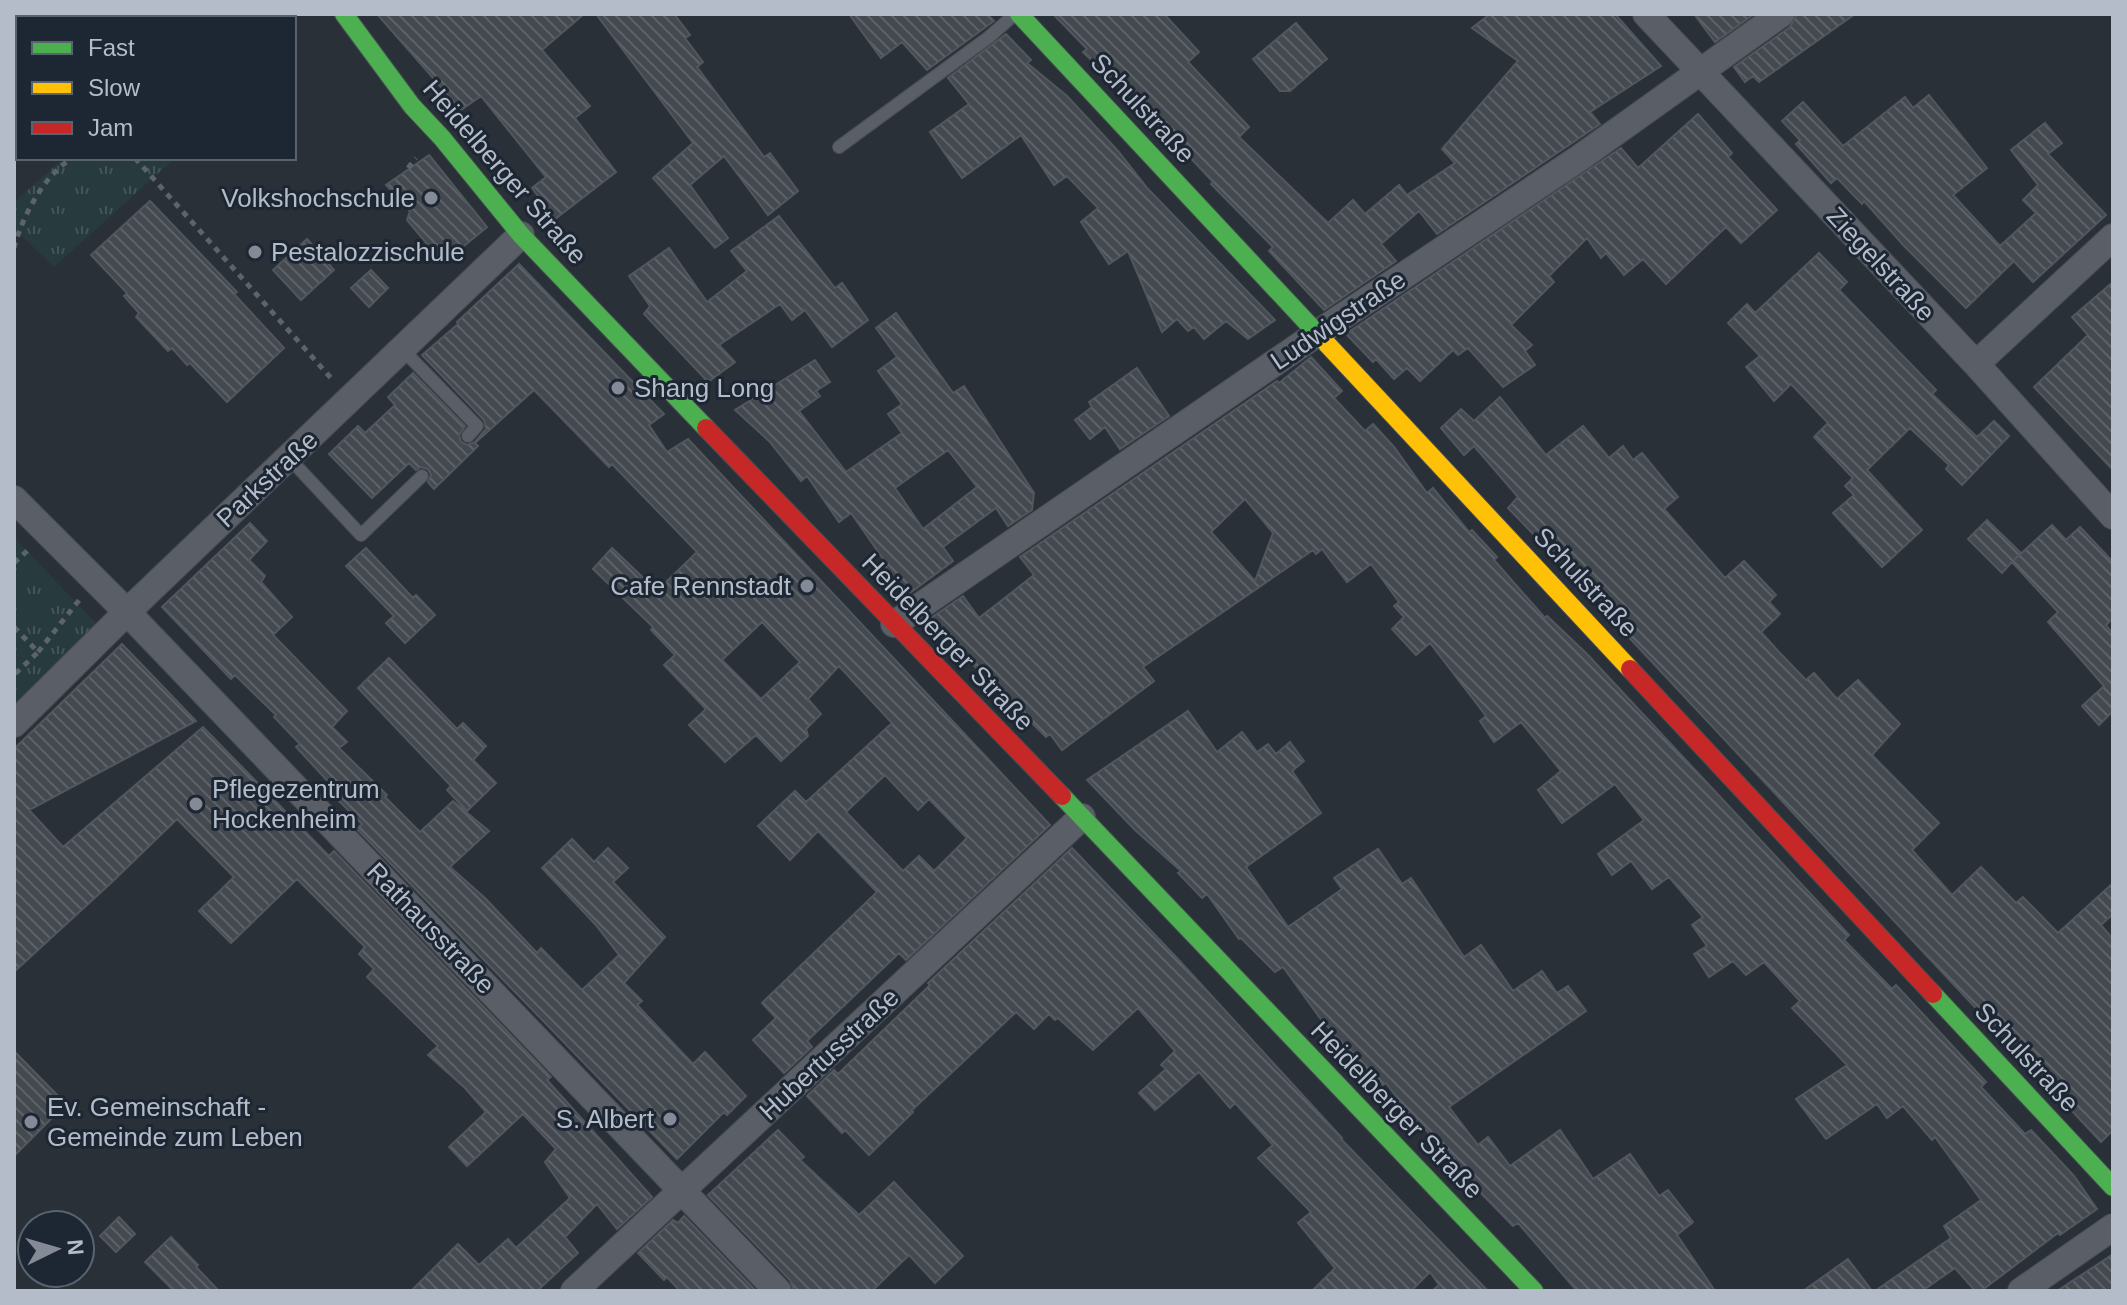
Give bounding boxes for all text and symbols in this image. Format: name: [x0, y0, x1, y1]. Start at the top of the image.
legend: [16, 16, 296, 160]
text: Fast: [88, 34, 135, 61]
street label: Schulstraße: [1085, 47, 1201, 169]
text: Slow: [88, 74, 141, 101]
street label: Heidelberger Straße: [417, 74, 593, 270]
text: Jam: [88, 114, 133, 141]
place label: Volkshochschule: [221, 183, 415, 213]
marker: Volkshochschule: [422, 189, 440, 207]
street label: Ziegelstraße: [1821, 201, 1941, 327]
place label: Pestalozzischule: [271, 237, 465, 267]
marker: Pestalozzischule: [246, 243, 264, 261]
street label: Ludwigstraße: [1265, 264, 1411, 376]
place label: Shang Long: [634, 373, 774, 403]
marker: Shang Long: [609, 379, 627, 397]
street label: Parkstraße: [210, 425, 324, 533]
street label: Schulstraße: [1528, 521, 1644, 643]
street label: Heidelberger Straße: [856, 547, 1040, 737]
place label: Cafe Rennstadt: [610, 571, 792, 601]
marker: Cafe Rennstadt: [798, 577, 816, 595]
place label: Pflegezentrum Hockenheim: [212, 774, 380, 834]
marker: Pflegezentrum Hockenheim: [187, 795, 205, 813]
street label: Rathausstraße: [361, 856, 501, 1000]
street label: Hubertusstraße: [753, 982, 905, 1126]
street label: Schulstraße: [1969, 996, 2085, 1118]
street label: Heidelberger Straße: [1305, 1015, 1489, 1205]
place label: Ev. Gemeinschaft - Gemeinde zum Leben: [47, 1092, 303, 1152]
place label: S. Albert: [556, 1104, 655, 1134]
marker: S. Albert: [661, 1110, 679, 1128]
marker: Ev. Gemeinschaft - Gemeinde zum Leben: [22, 1113, 40, 1131]
north arrow: [16, 1209, 96, 1289]
text: N: [62, 1238, 89, 1256]

